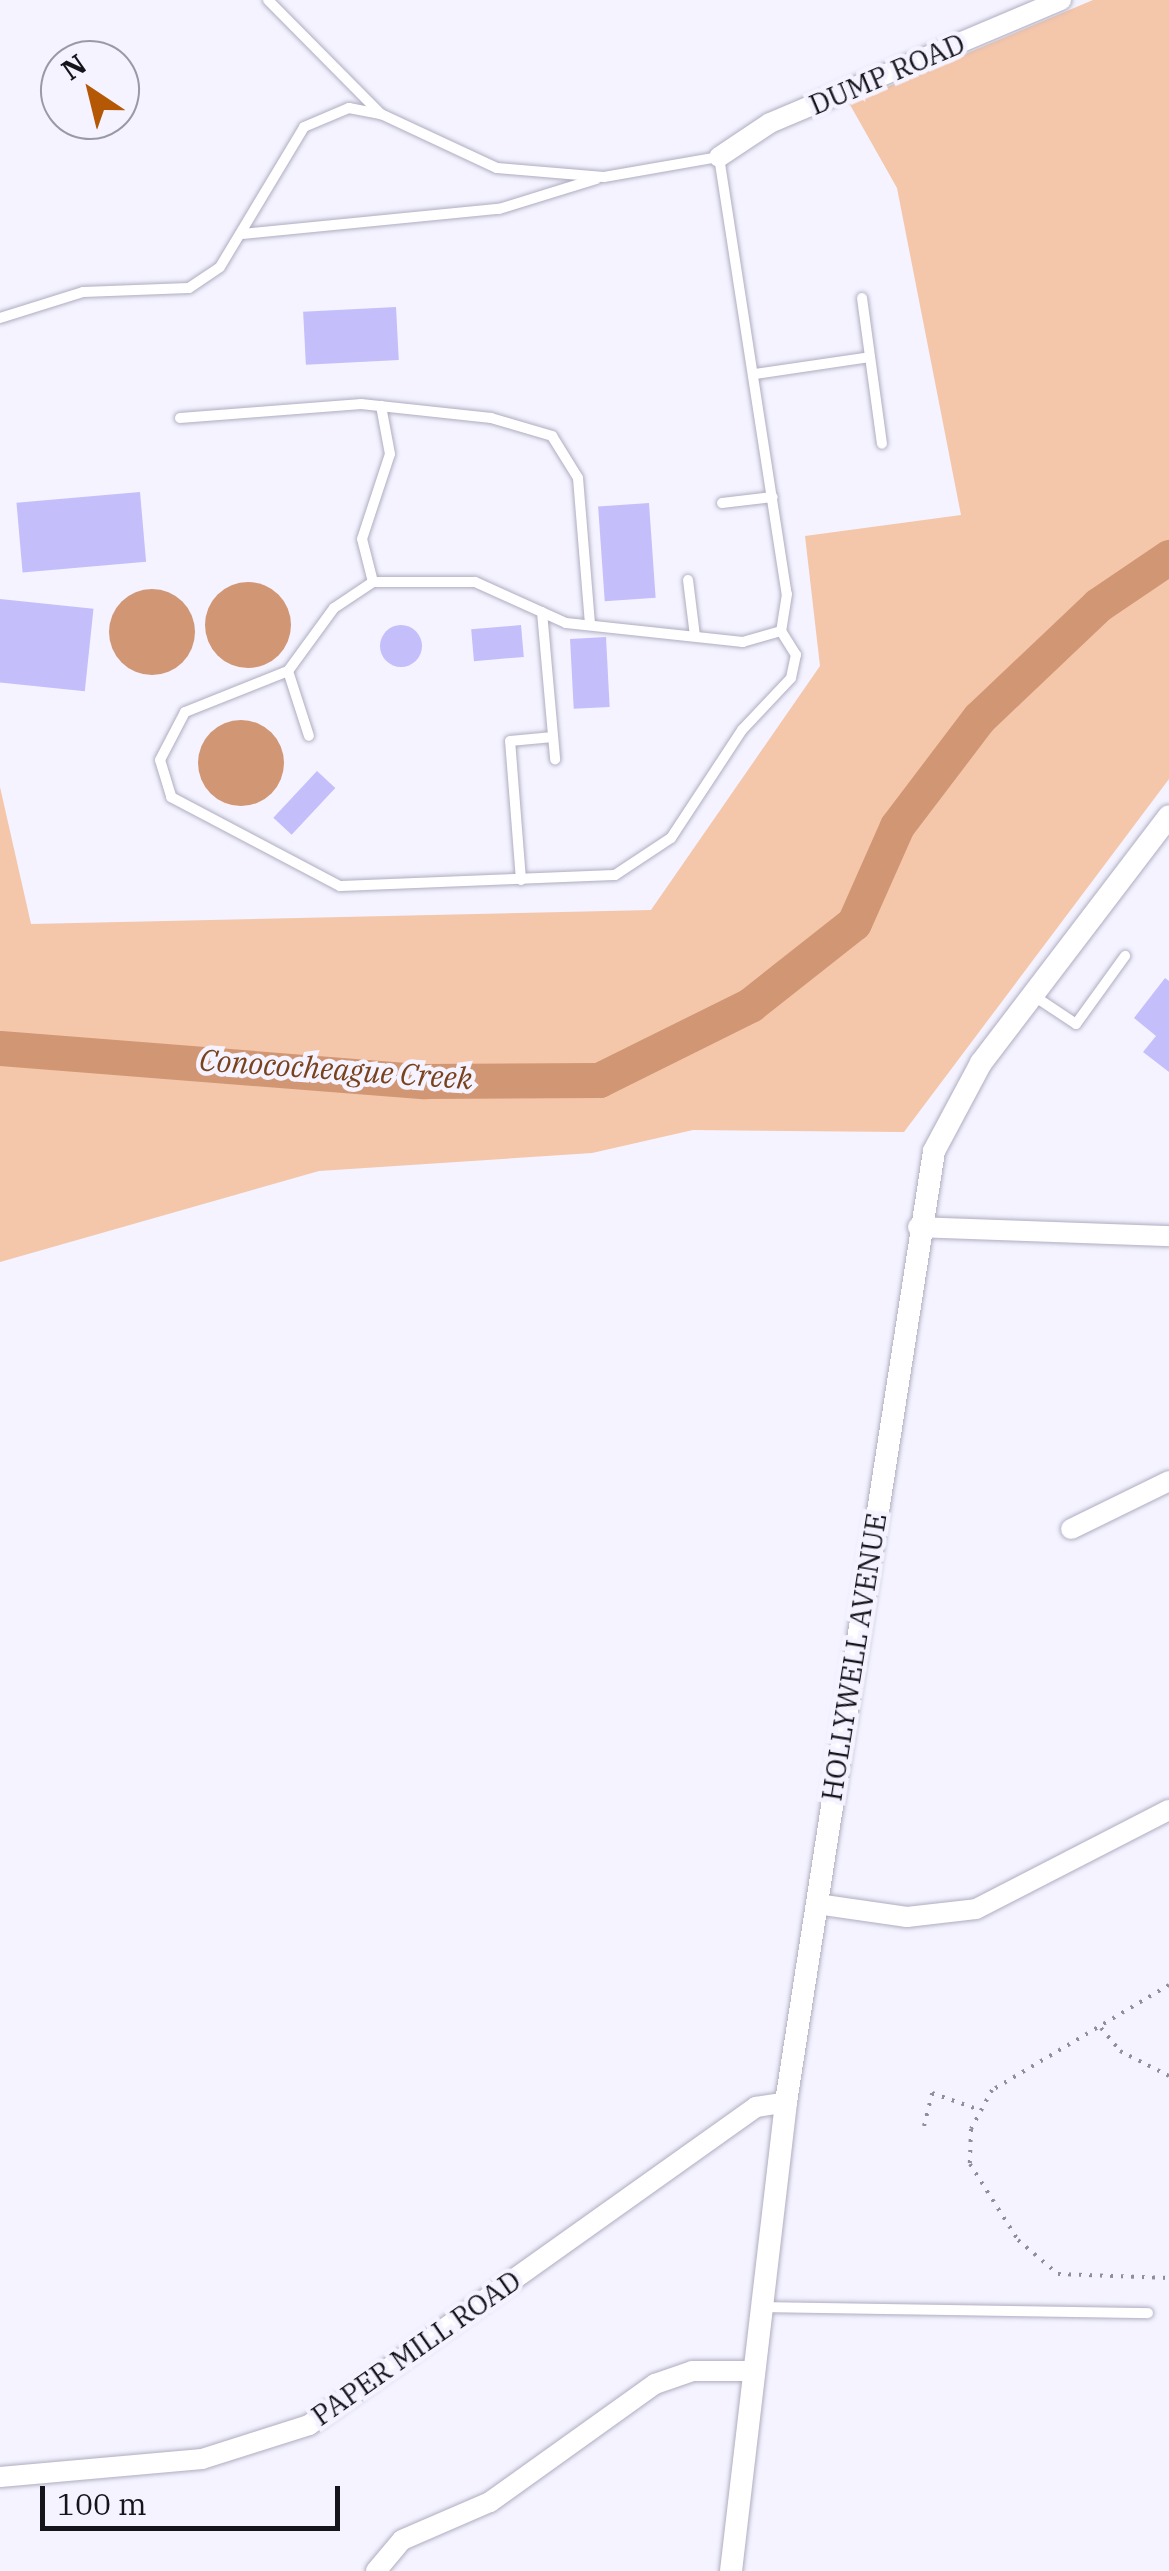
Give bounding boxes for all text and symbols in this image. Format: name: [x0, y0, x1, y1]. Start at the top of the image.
street label: DUMP ROAD: [804, 26, 970, 122]
north arrow: [40, 40, 140, 140]
text: N: [54, 45, 93, 88]
water label: Conococheague Creek: [198, 1041, 474, 1097]
street label: HOLLYWELL AVENUE: [815, 1511, 893, 1803]
street label: PAPER MILL ROAD: [305, 2263, 527, 2433]
scale bar: [45, 2466, 345, 2528]
text: 100 m: [57, 2484, 147, 2523]

